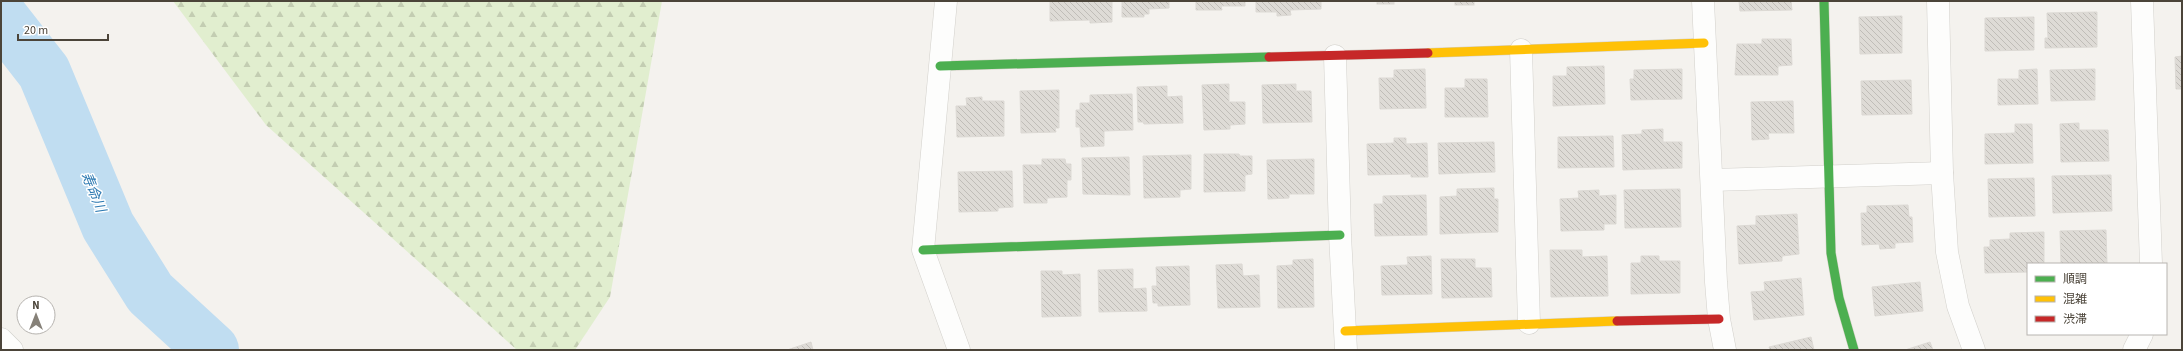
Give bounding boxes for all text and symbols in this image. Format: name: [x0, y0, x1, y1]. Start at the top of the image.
scale bar: [18, 16, 108, 42]
text: 20 m: [24, 22, 48, 39]
water label: 寿命川: [76, 169, 111, 217]
legend: [2027, 263, 2167, 335]
text: 順調: [2063, 271, 2087, 288]
text: 混雑: [2063, 291, 2087, 308]
north arrow: [16, 295, 56, 335]
text: N: [32, 298, 40, 313]
text: 渋滞: [2063, 311, 2087, 328]

